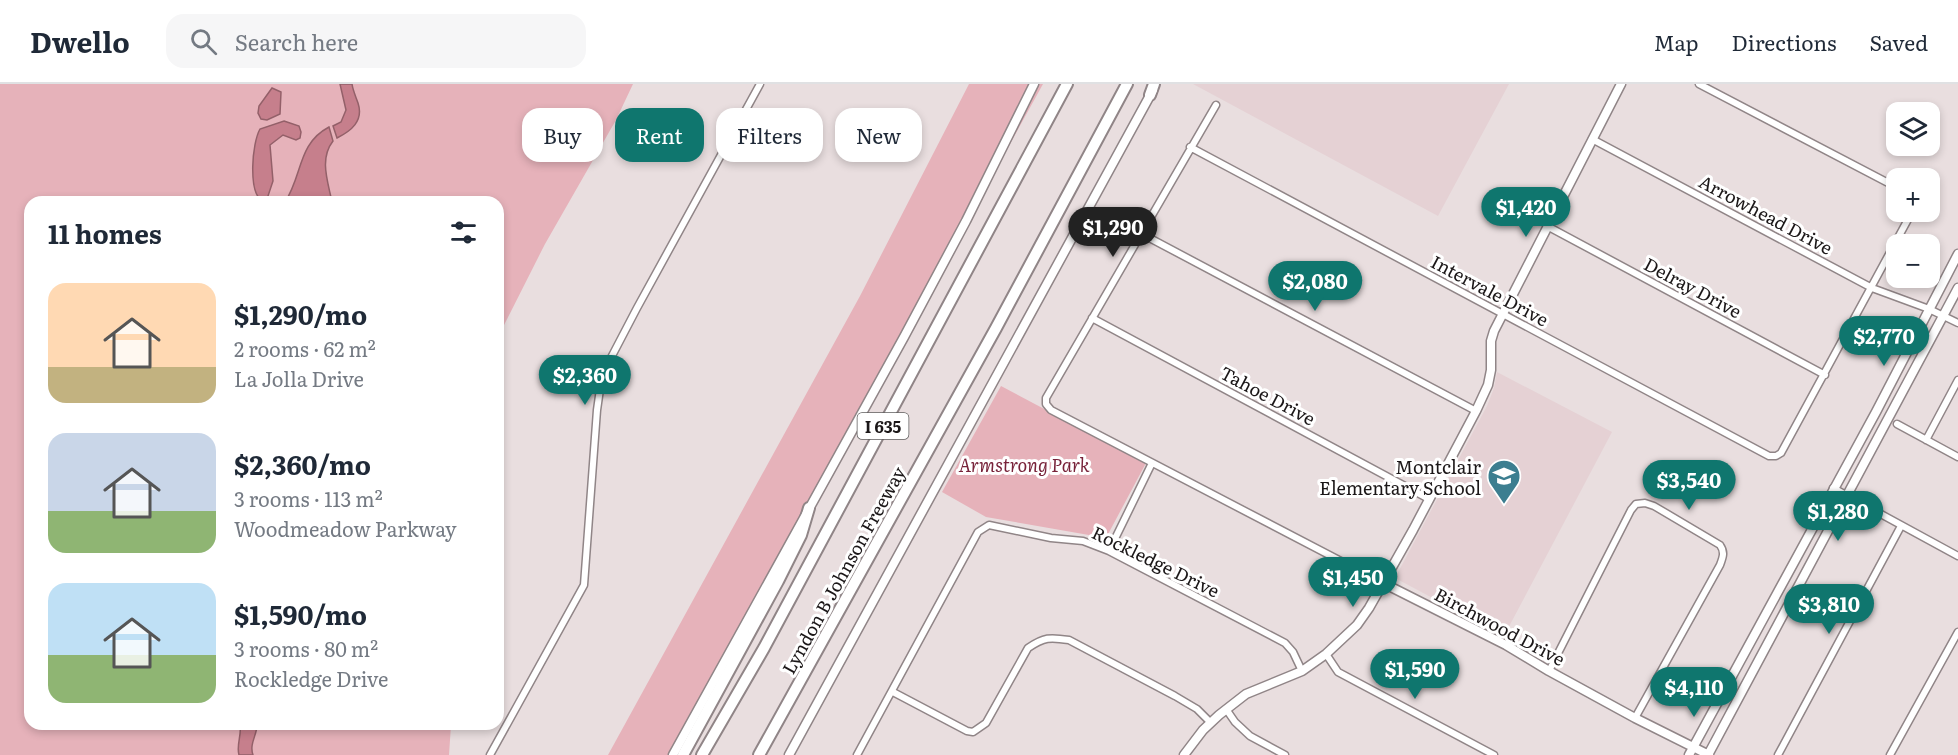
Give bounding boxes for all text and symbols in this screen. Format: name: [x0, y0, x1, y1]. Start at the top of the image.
search box: [166, 14, 586, 68]
text: Dwello: [30, 20, 130, 62]
icon: search: [187, 25, 220, 58]
text: Search here: [235, 25, 358, 58]
text: Map: [1654, 26, 1699, 57]
text: Directions: [1732, 26, 1837, 57]
text: Saved: [1870, 26, 1928, 57]
map controls: [1886, 102, 1940, 288]
button: layers: [1886, 102, 1940, 156]
chip: Buy: [522, 108, 603, 162]
chip: Rent: [615, 108, 704, 162]
chip: Filters: [716, 108, 823, 162]
chip: New: [835, 108, 922, 162]
street label: Arrowhead Drive: [1694, 167, 1838, 261]
button: +: [1886, 168, 1940, 222]
pin: $1,420: [1477, 187, 1575, 238]
text: $1,420: [1495, 191, 1557, 221]
pin: $1,290: [1064, 207, 1162, 258]
text: $1,290: [1082, 211, 1144, 241]
text: 11 homes: [48, 213, 162, 252]
icon: filters: [447, 216, 480, 249]
button: −: [1886, 234, 1940, 288]
street label: Intervale Drive: [1426, 248, 1554, 332]
street label: Delray Drive: [1639, 250, 1747, 324]
pin: $2,080: [1266, 261, 1364, 312]
text: $2,080: [1282, 265, 1348, 295]
text: $1,290/mo: [234, 294, 367, 333]
icon: home: [96, 307, 168, 379]
pin: $2,770: [1835, 316, 1933, 367]
text: $2,770: [1853, 320, 1915, 350]
text: 2 rooms · 62 m²: [234, 333, 376, 363]
pin: $2,360: [536, 355, 634, 406]
text: $2,360: [553, 359, 617, 389]
street label: Tahoe Drive: [1216, 359, 1320, 431]
text: La Jolla Drive: [234, 363, 364, 393]
road number: I 635: [858, 413, 908, 439]
text: $2,360/mo: [234, 444, 371, 483]
park label: Armstrong Park: [958, 451, 1090, 478]
place label: Montclair Elementary School: [1319, 453, 1481, 501]
icon: home: [96, 457, 168, 529]
school or university icon: Montclair Elementary School: [1486, 458, 1522, 505]
pin: $3,540: [1640, 460, 1738, 511]
street label: Lyndon B Johnson Freeway: [775, 461, 912, 679]
text: $3,540: [1657, 464, 1721, 494]
text: 3 rooms · 113 m²: [234, 483, 383, 513]
pin: $1,280: [1789, 491, 1887, 542]
text: $1,280: [1807, 495, 1869, 525]
text: Woodmeadow Parkway: [234, 513, 456, 543]
street label: Rockledge Drive: [1088, 518, 1224, 604]
pin: $1,450: [1304, 557, 1402, 608]
text: $1,450: [1322, 561, 1384, 591]
street label: Birchwood Drive: [1430, 580, 1570, 672]
pin: $3,810: [1780, 584, 1878, 635]
text: $3,810: [1798, 588, 1860, 618]
text: $1,590/mo: [234, 594, 367, 633]
icon: home: [96, 607, 168, 679]
text: 3 rooms · 80 m²: [234, 633, 378, 663]
pin: $1,590: [1366, 649, 1464, 700]
text: $1,590: [1384, 653, 1446, 683]
text: Rockledge Drive: [234, 663, 388, 693]
pin: $4,110: [1645, 667, 1743, 718]
text: $4,110: [1664, 671, 1724, 701]

